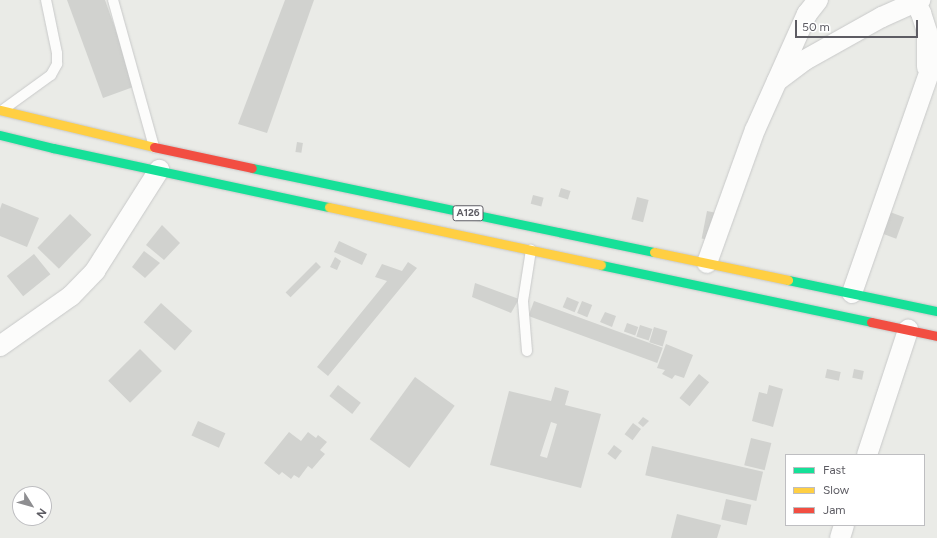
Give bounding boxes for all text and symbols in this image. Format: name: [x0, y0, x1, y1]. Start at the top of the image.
scale bar: [797, 12, 920, 38]
text: 50 m: [802, 20, 830, 34]
road number: A126: [452, 205, 484, 221]
legend: [785, 454, 925, 526]
text: Fast: [823, 463, 846, 477]
text: Slow: [823, 483, 849, 497]
north arrow: [12, 486, 52, 526]
text: Jam: [823, 503, 846, 517]
text: N: [33, 506, 49, 520]

